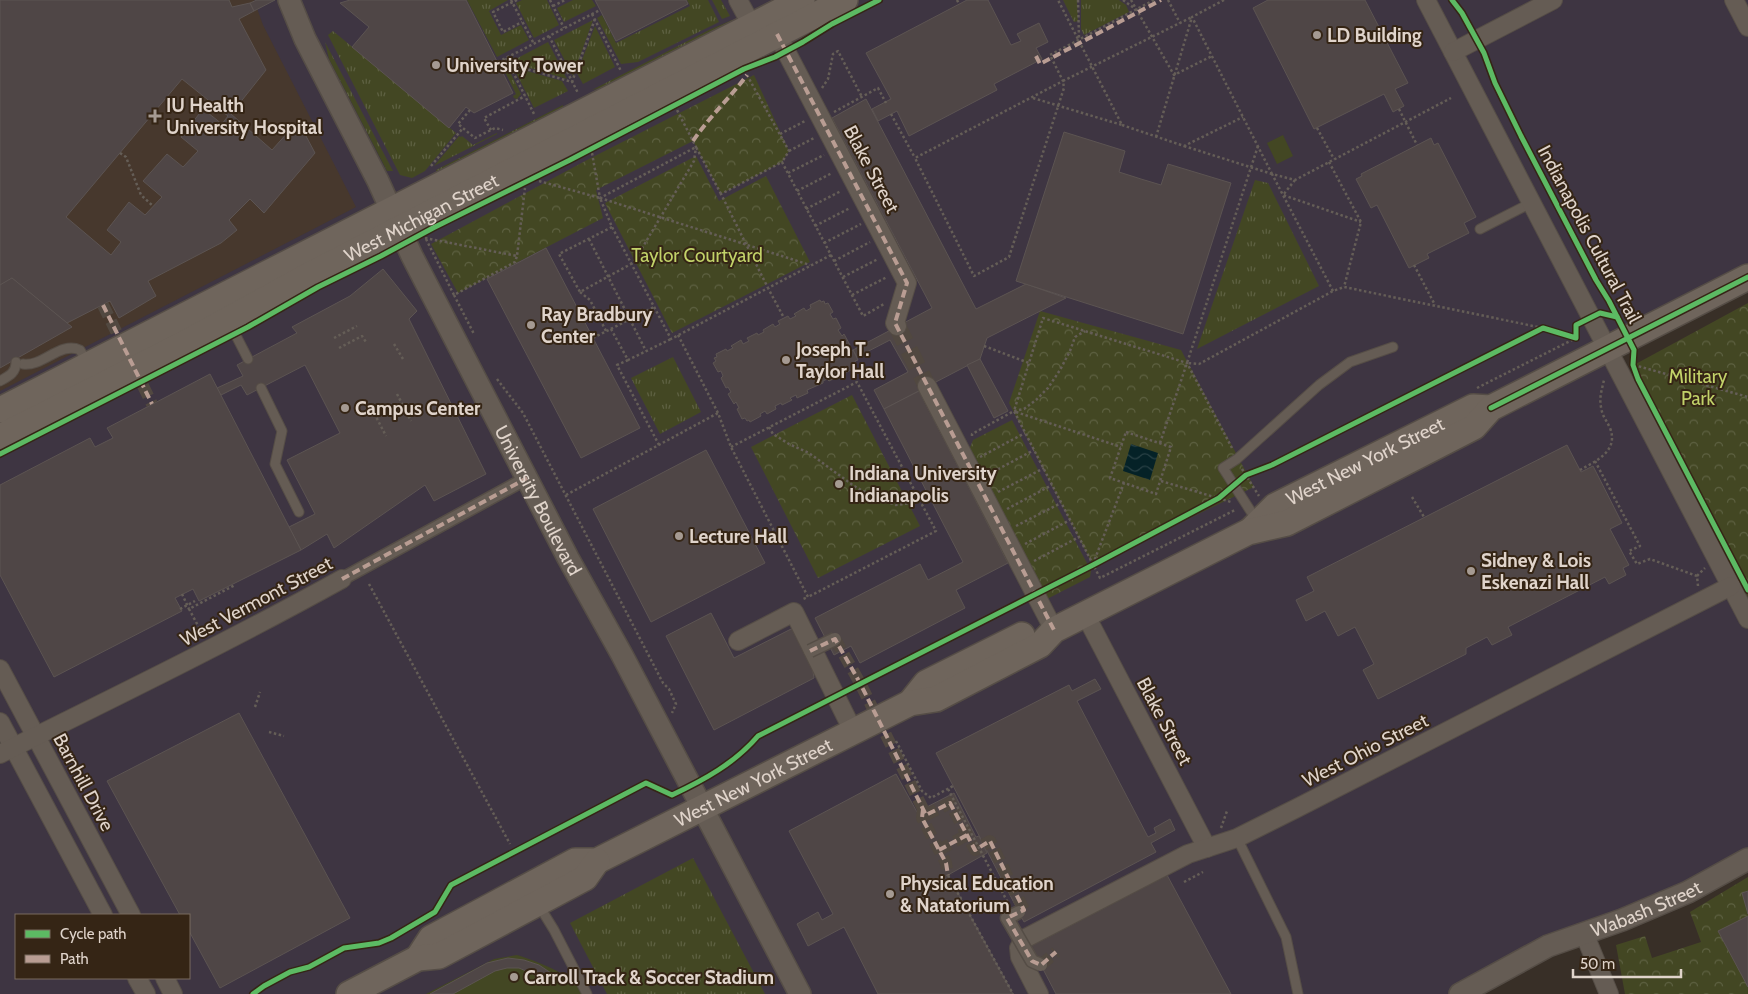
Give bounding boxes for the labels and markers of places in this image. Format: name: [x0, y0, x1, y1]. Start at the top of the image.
place label: LD Building: [1327, 24, 1422, 47]
marker: LD Building: [1311, 29, 1323, 41]
place label: University Tower: [446, 54, 584, 77]
marker: University Tower: [430, 59, 442, 71]
place label: IU Health University Hospital: [166, 94, 322, 139]
marker: IU Health University Hospital: [148, 109, 162, 123]
place label: Ray Bradbury Center: [541, 303, 653, 348]
marker: Ray Bradbury Center: [525, 319, 537, 331]
place label: Joseph T. Taylor Hall: [795, 338, 884, 383]
marker: Joseph T. Taylor Hall: [780, 354, 792, 366]
place label: Campus Center: [355, 397, 481, 420]
marker: Campus Center: [339, 402, 351, 414]
place label: Indiana University Indianapolis: [849, 462, 998, 507]
marker: Indiana University Indianapolis: [833, 478, 845, 490]
place label: Lecture Hall: [689, 525, 787, 548]
marker: Lecture Hall: [673, 530, 685, 542]
place label: Sidney & Lois Eskenazi Hall: [1481, 549, 1591, 594]
marker: Sidney & Lois Eskenazi Hall: [1465, 565, 1477, 577]
place label: Physical Education & Natatorium: [900, 872, 1054, 917]
marker: Physical Education & Natatorium: [884, 888, 896, 900]
place label: Carroll Track & Soccer Stadium: [524, 966, 774, 989]
marker: Carroll Track & Soccer Stadium: [508, 971, 520, 983]

